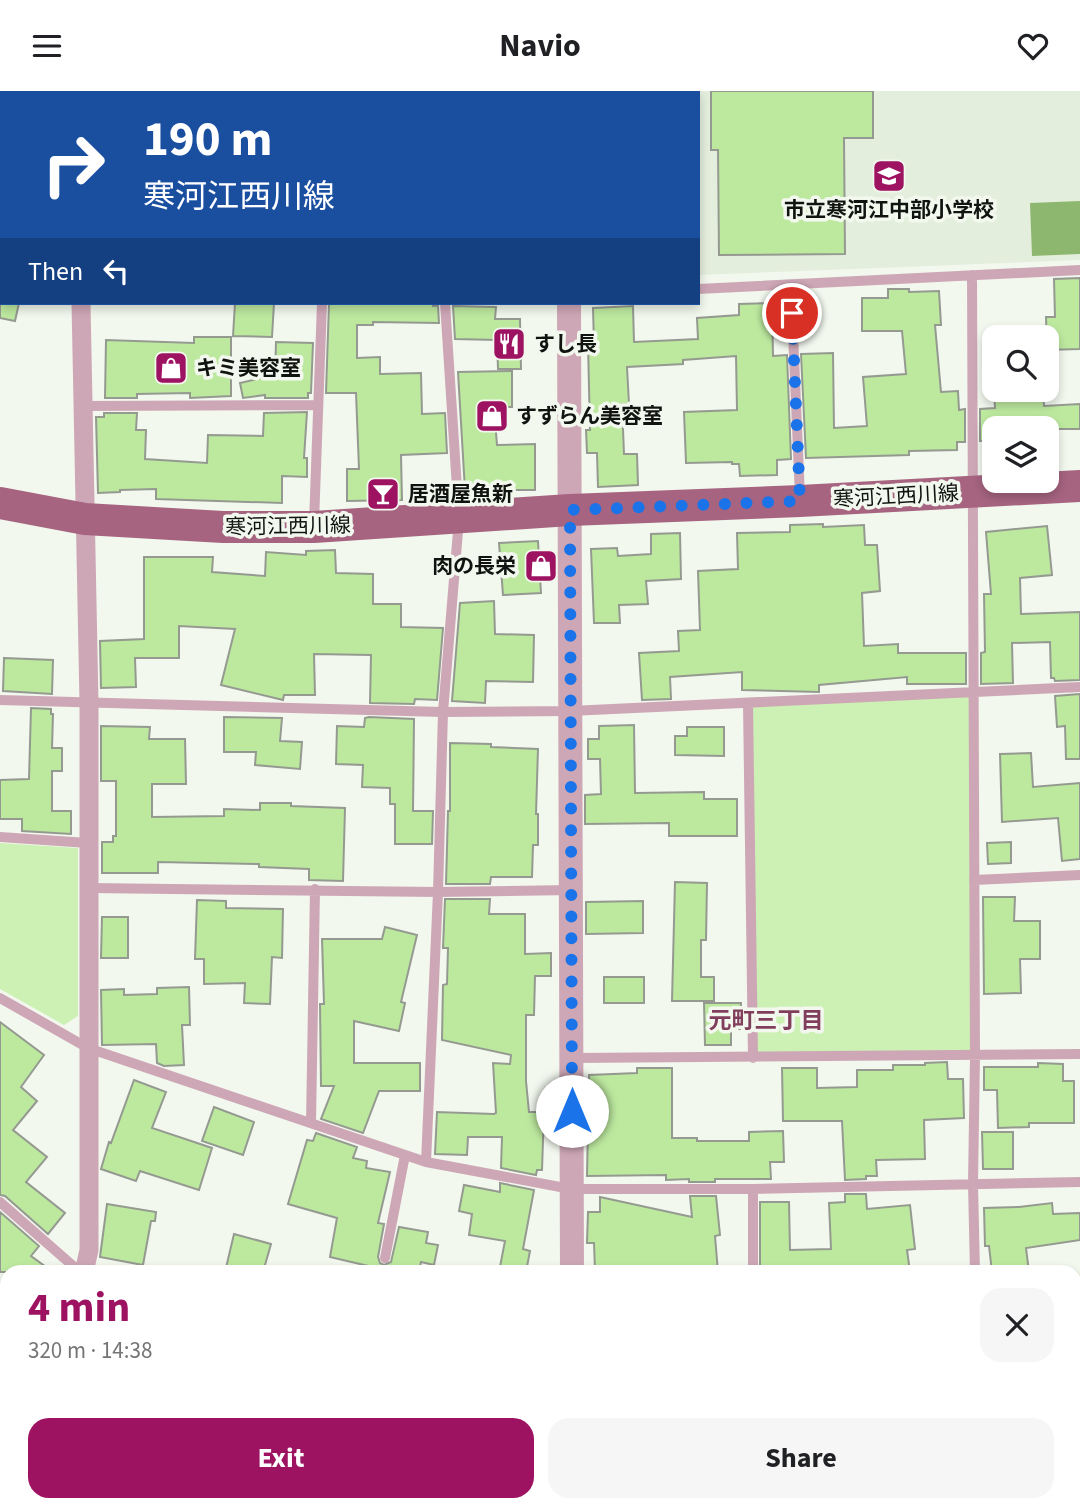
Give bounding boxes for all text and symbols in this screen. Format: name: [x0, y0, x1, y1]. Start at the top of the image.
text: Navio: [499, 23, 581, 69]
icon: menu: [28, 27, 66, 65]
icon: heart: [1014, 27, 1052, 65]
text: 190 m: [143, 105, 272, 175]
icon: right: [28, 119, 119, 210]
school or university icon: 市立寒河江中部小学校: [870, 157, 908, 195]
text: 寒河江西川線: [143, 174, 335, 220]
place label: 市立寒河江中部小学校: [784, 195, 994, 225]
icon: left: [97, 252, 135, 290]
text: Then: [28, 253, 83, 290]
pin: [762, 283, 822, 343]
icon: arrive: [773, 294, 811, 332]
restaurant icon: すし長: [490, 325, 528, 363]
map controls: [982, 325, 1059, 493]
button: search: [982, 325, 1059, 402]
place label: すし長: [534, 329, 597, 359]
shop icon: キミ美容室: [152, 349, 190, 387]
place label: キミ美容室: [196, 353, 301, 383]
shop icon: すずらん美容室: [473, 397, 511, 435]
place label: すずらん美容室: [516, 401, 663, 431]
button: layers: [982, 416, 1059, 493]
bar icon: 居酒屋魚新: [364, 475, 402, 513]
street label: 寒河江西川線: [832, 478, 960, 514]
place label: 居酒屋魚新: [408, 479, 513, 509]
street label: 寒河江西川線: [225, 510, 351, 542]
shop icon: 肉の長栄: [522, 547, 560, 585]
place label: 肉の長栄: [432, 551, 516, 581]
district label: 元町三丁目: [709, 1004, 824, 1037]
position arrow: [535, 1074, 609, 1148]
text: 4 min: [28, 1278, 130, 1338]
button: close: [980, 1288, 1054, 1362]
text: 320 m · 14:38: [28, 1334, 152, 1367]
button: Exit: [28, 1418, 534, 1498]
button: Share: [548, 1418, 1054, 1498]

